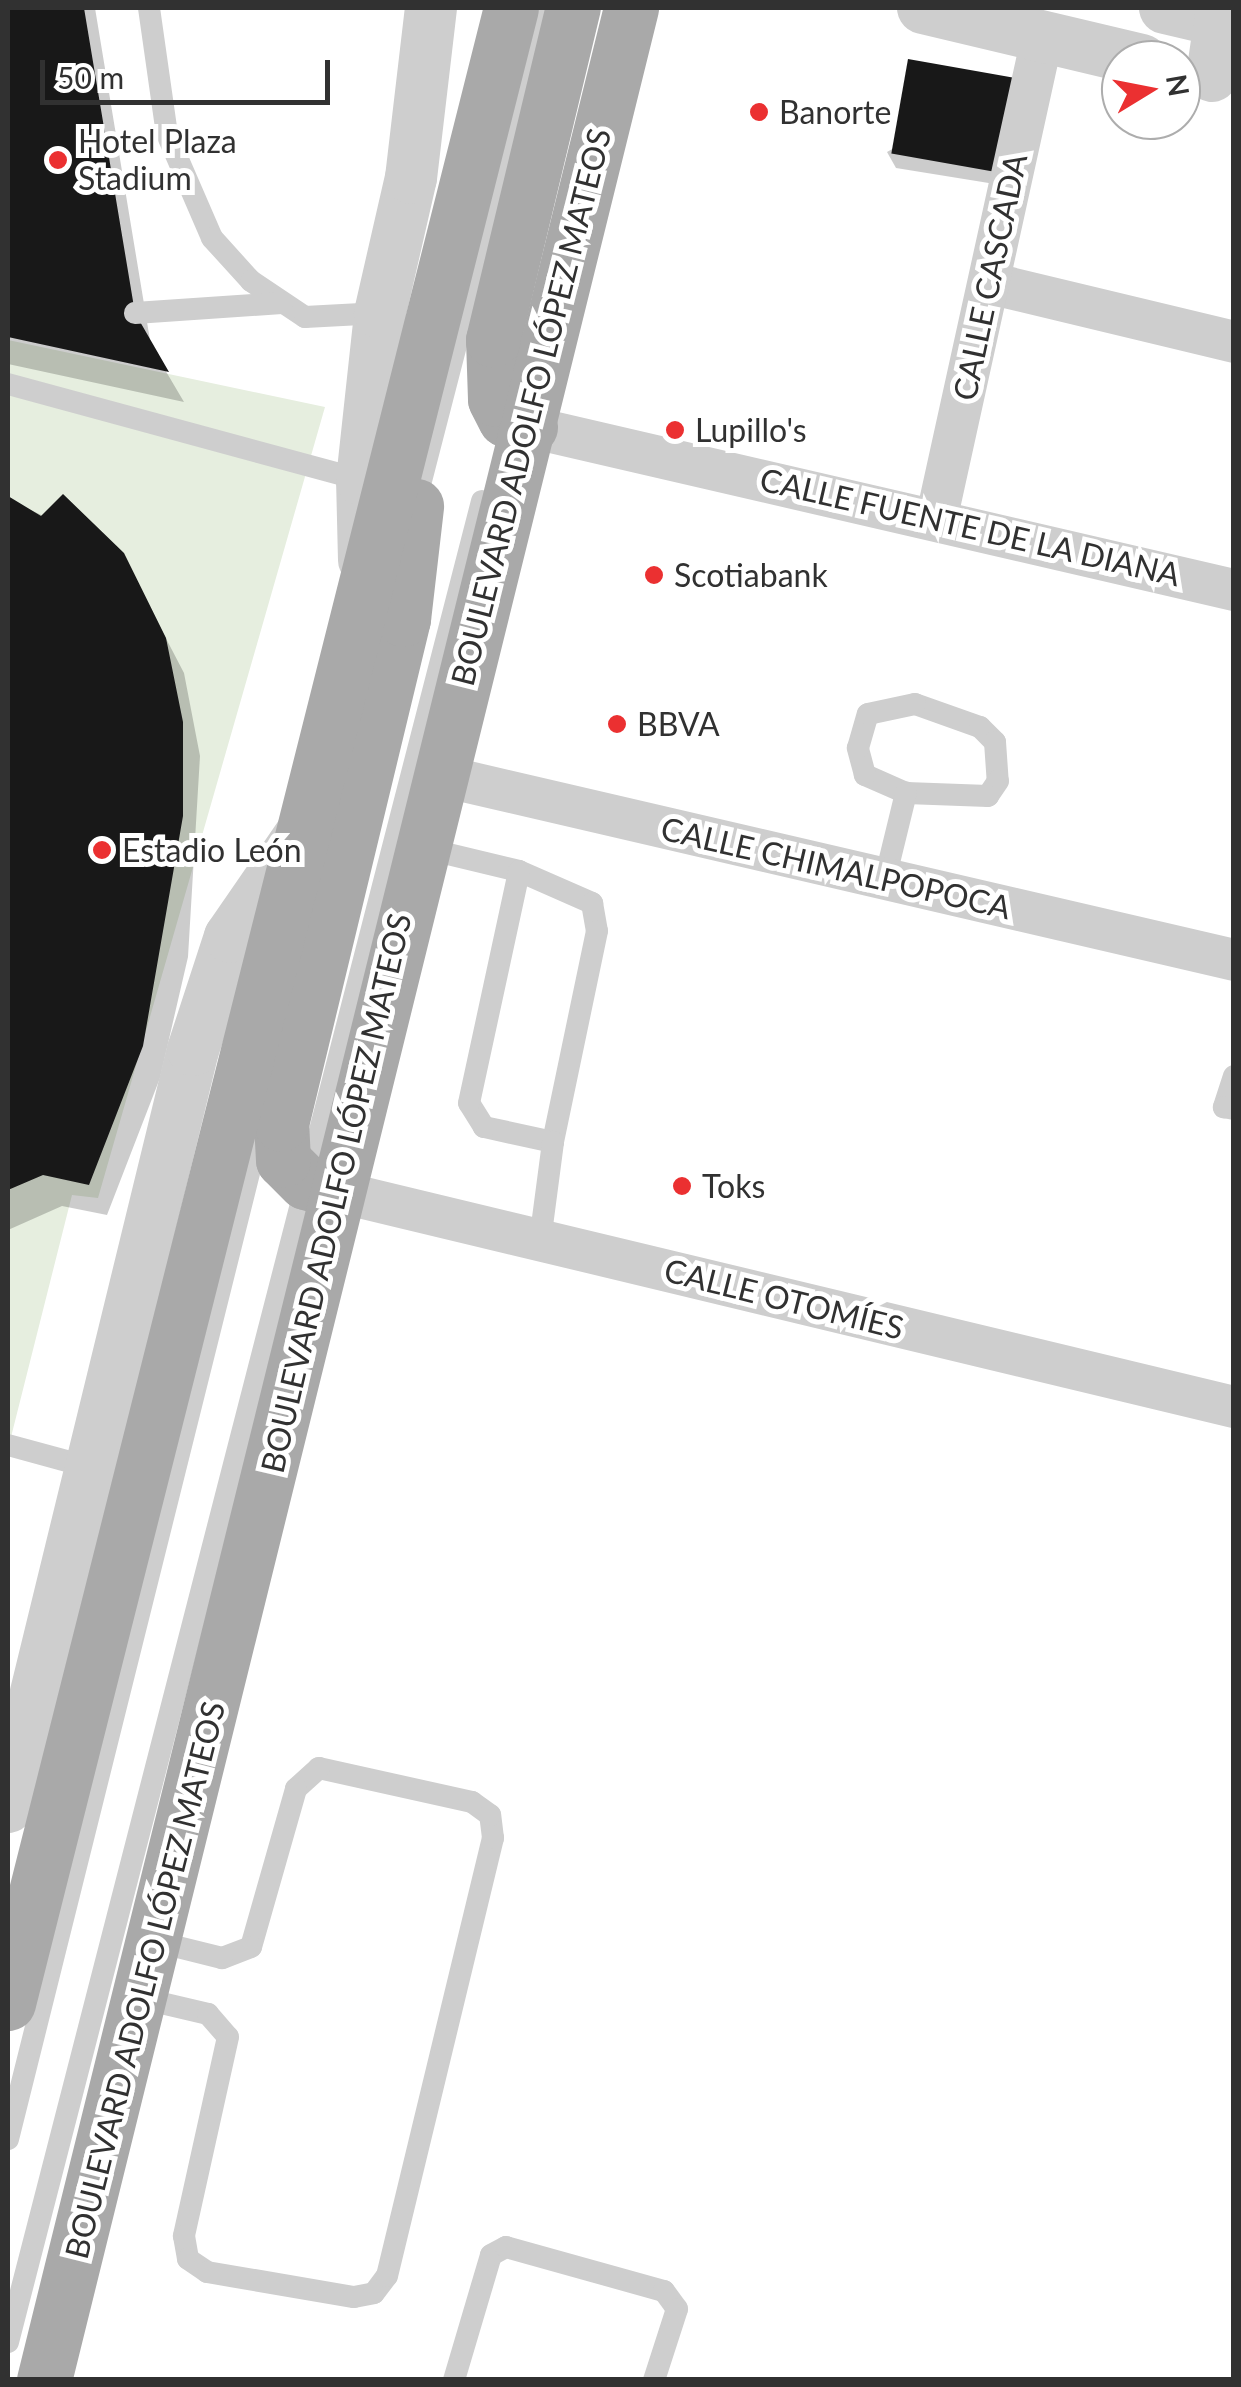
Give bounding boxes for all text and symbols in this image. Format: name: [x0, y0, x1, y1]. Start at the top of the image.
scale bar: [45, 40, 335, 102]
north arrow: [1101, 40, 1201, 140]
text: 50 m: [57, 59, 124, 95]
text: N: [1160, 72, 1197, 99]
place label: Banorte: [779, 93, 891, 131]
marker: Banorte: [748, 101, 770, 123]
place label: Hotel Plaza Stadium: [78, 123, 237, 198]
street label: BOULEVARD ADOLFO LÓPEZ MATEOS: [443, 124, 619, 690]
marker: Hotel Plaza Stadium: [47, 149, 69, 171]
street label: CALLE CASCADA: [945, 150, 1035, 404]
place label: Lupillo's: [695, 411, 807, 449]
marker: Lupillo's: [664, 419, 686, 441]
street label: CALLE FUENTE DE LA DIANA: [756, 460, 1184, 594]
place label: Scotiabank: [674, 556, 828, 594]
marker: Scotiabank: [643, 564, 665, 586]
place label: BBVA: [637, 705, 720, 743]
marker: BBVA: [606, 713, 628, 735]
street label: CALLE CHIMALPOPOCA: [657, 809, 1015, 927]
place label: Estadio León: [122, 831, 302, 869]
marker: Estadio León: [91, 839, 113, 861]
street label: BOULEVARD ADOLFO LÓPEZ MATEOS: [253, 909, 419, 1477]
place label: Toks: [702, 1167, 765, 1205]
marker: Toks: [671, 1175, 693, 1197]
street label: CALLE OTOMÍES: [660, 1251, 908, 1347]
street label: BOULEVARD ADOLFO LÓPEZ MATEOS: [57, 1697, 233, 2263]

